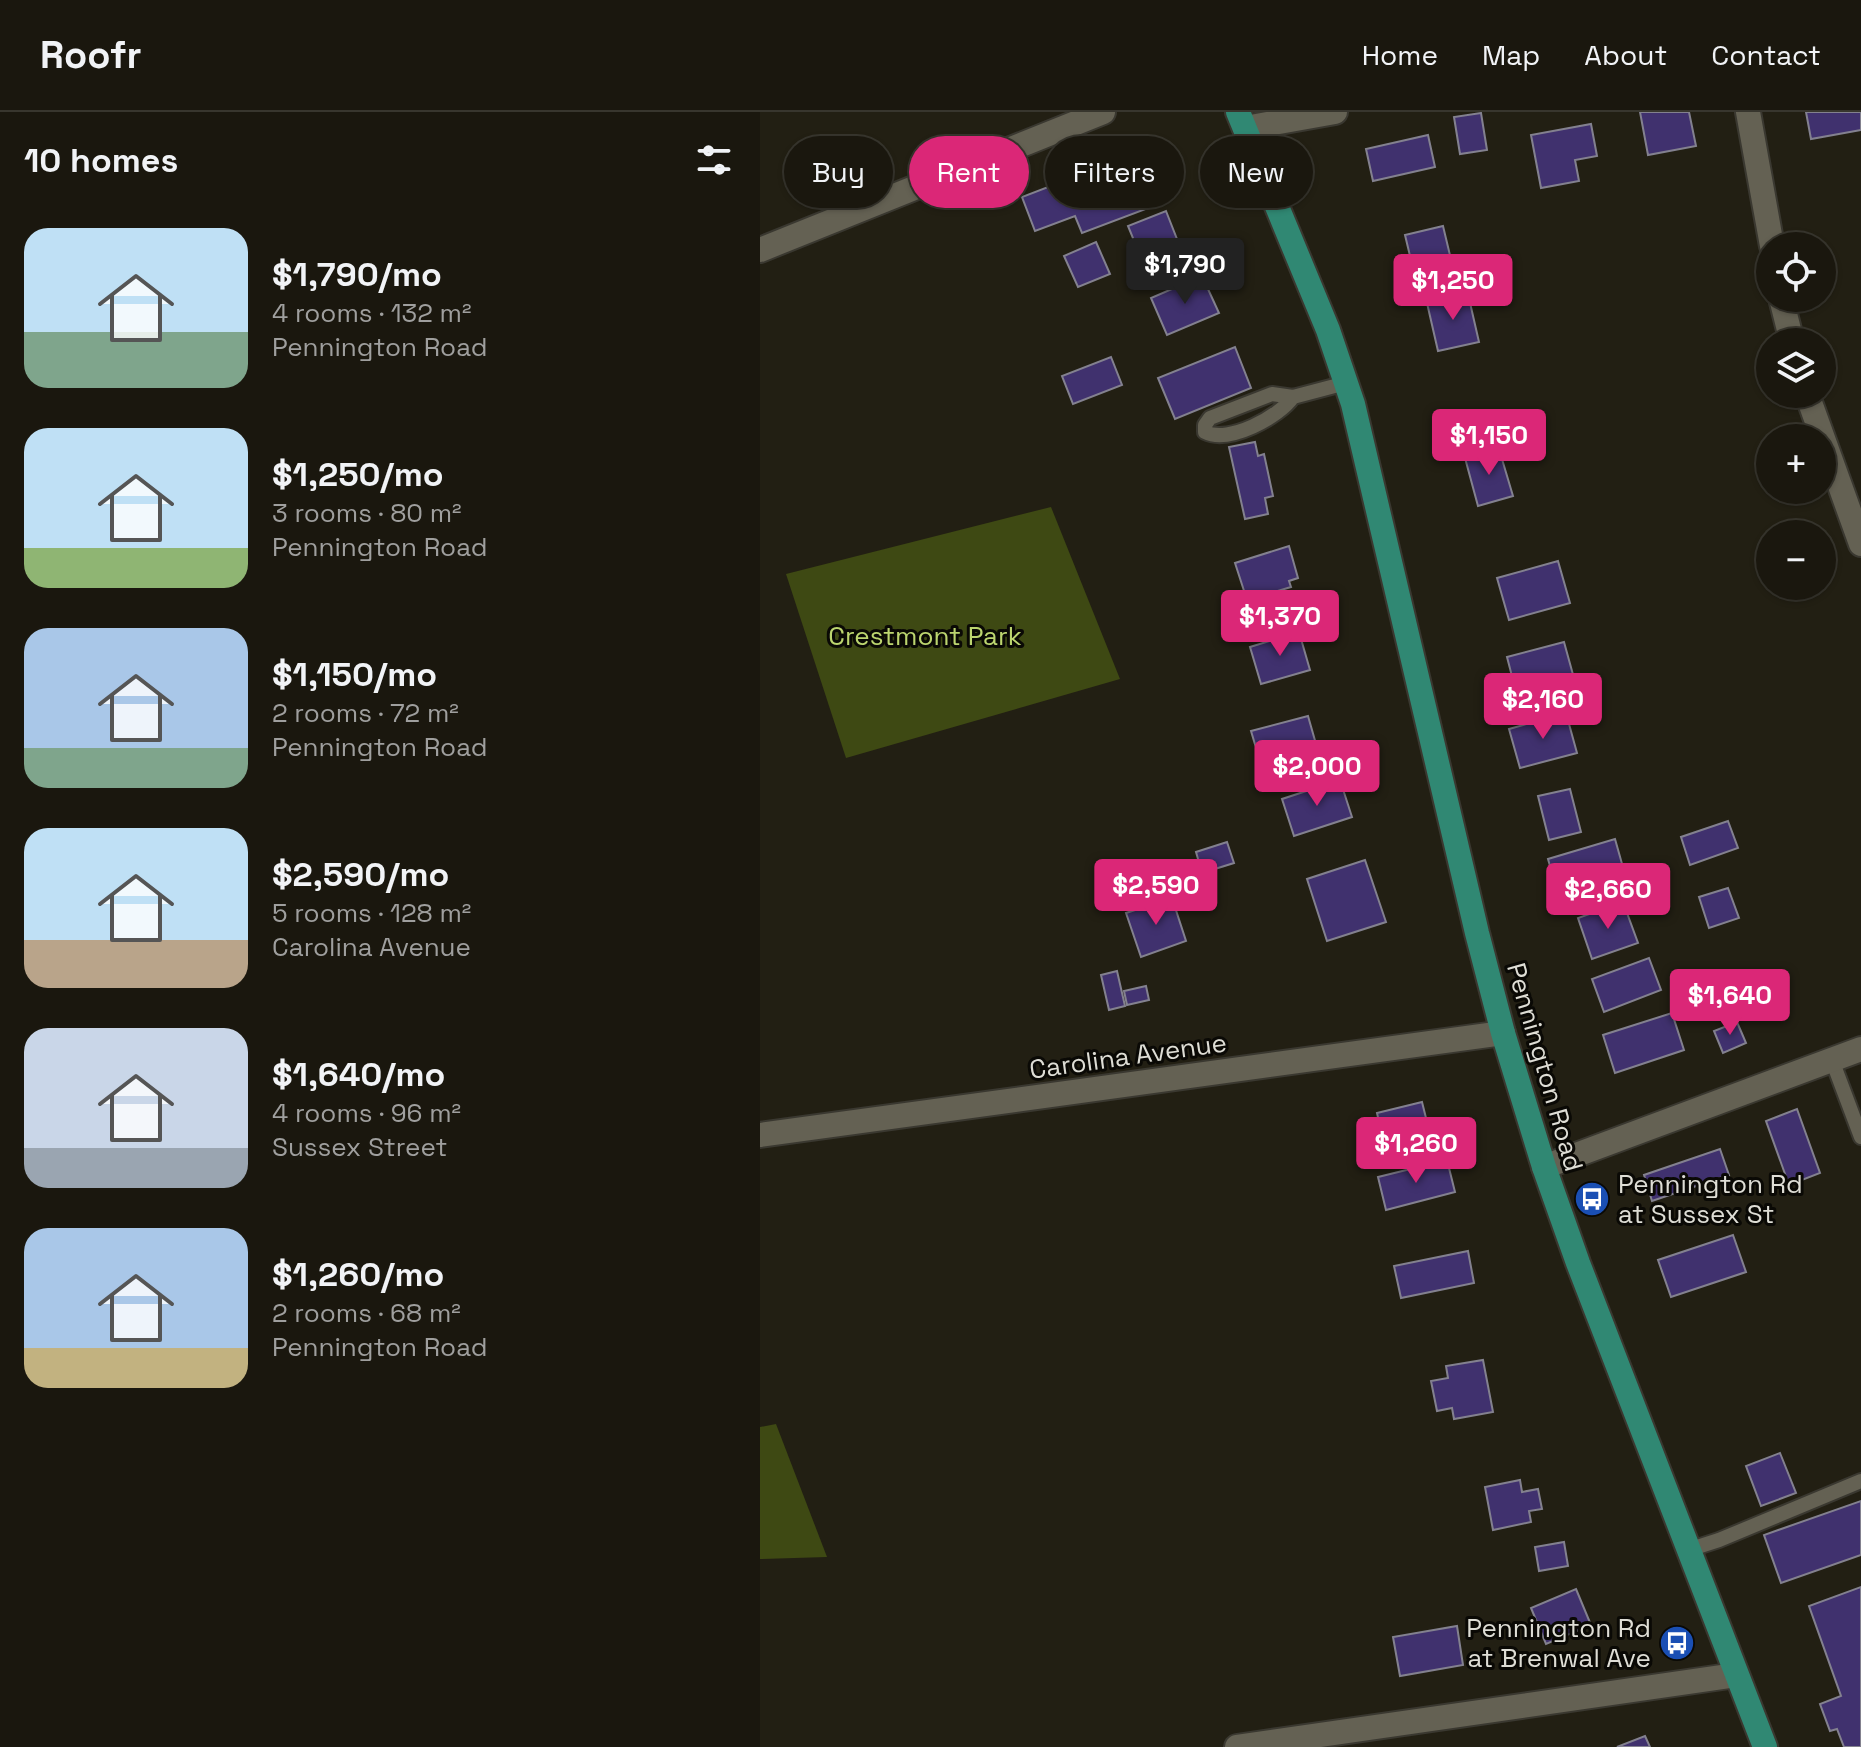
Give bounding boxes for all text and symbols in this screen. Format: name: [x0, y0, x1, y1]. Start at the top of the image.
text: Roofr: [40, 31, 142, 79]
text: Home: [1362, 37, 1438, 73]
text: Map: [1482, 37, 1540, 73]
text: About: [1584, 37, 1667, 73]
text: Contact: [1711, 37, 1821, 73]
chip: Buy: [784, 136, 893, 208]
chip: Rent: [909, 136, 1029, 208]
chip: Filters: [1045, 136, 1184, 208]
chip: New: [1200, 136, 1313, 208]
icon: filters: [692, 138, 736, 182]
text: 10 homes: [24, 139, 178, 182]
map controls: [1756, 232, 1836, 600]
button: locate: [1756, 232, 1836, 312]
pin: $1,790: [1120, 238, 1250, 306]
text: $1,790: [1144, 247, 1226, 281]
text: $1,790/mo: [272, 253, 442, 296]
pin: $1,250: [1388, 254, 1518, 322]
icon: home: [88, 260, 184, 356]
text: $1,250: [1411, 263, 1495, 297]
text: 4 rooms · 132 m²: [272, 296, 472, 330]
button: layers: [1756, 328, 1836, 408]
text: Pennington Road: [272, 330, 487, 364]
pin: $1,150: [1424, 409, 1554, 477]
text: $1,150: [1450, 418, 1528, 452]
button: +: [1756, 424, 1836, 504]
text: $1,250/mo: [272, 453, 444, 496]
icon: home: [88, 460, 184, 556]
text: 3 rooms · 80 m²: [272, 496, 462, 530]
button: −: [1756, 520, 1836, 600]
text: Pennington Road: [272, 530, 487, 564]
pin: $1,370: [1215, 590, 1345, 658]
text: $1,370: [1239, 599, 1321, 633]
park label: Crestmont Park: [828, 619, 1022, 653]
text: $1,150/mo: [272, 653, 437, 696]
icon: home: [88, 660, 184, 756]
pin: $2,160: [1478, 673, 1608, 741]
text: $2,160: [1502, 682, 1584, 716]
text: 2 rooms · 72 m²: [272, 696, 459, 730]
text: Pennington Road: [272, 730, 487, 764]
pin: $2,000: [1252, 740, 1382, 808]
text: $2,000: [1272, 749, 1362, 783]
text: $2,590/mo: [272, 853, 449, 896]
pin: $2,590: [1091, 859, 1221, 927]
icon: home: [88, 860, 184, 956]
pin: $2,660: [1543, 863, 1673, 931]
text: $2,590: [1112, 868, 1200, 902]
text: $2,660: [1564, 872, 1652, 906]
text: 5 rooms · 128 m²: [272, 896, 471, 930]
text: Carolina Avenue: [272, 930, 471, 964]
street label: Pennington Road: [1499, 959, 1591, 1175]
pin: $1,640: [1665, 969, 1795, 1037]
text: $1,640: [1688, 978, 1772, 1012]
street label: Carolina Avenue: [1027, 1025, 1229, 1087]
text: $1,640/mo: [272, 1053, 445, 1096]
icon: home: [88, 1060, 184, 1156]
text: 4 rooms · 96 m²: [272, 1096, 461, 1130]
pin: $1,260: [1351, 1117, 1481, 1185]
text: $1,260: [1374, 1126, 1458, 1160]
text: Sussex Street: [272, 1130, 447, 1164]
place label: Pennington Rd at Sussex St: [1618, 1167, 1803, 1231]
bus stop icon: Pennington Rd at Sussex St: [1573, 1180, 1611, 1218]
text: $1,260/mo: [272, 1253, 444, 1296]
icon: home: [88, 1260, 184, 1356]
text: 2 rooms · 68 m²: [272, 1296, 461, 1330]
text: Pennington Road: [272, 1330, 487, 1364]
place label: Pennington Rd at Brenwal Ave: [1466, 1611, 1651, 1675]
bus stop icon: Pennington Rd at Brenwal Ave: [1658, 1624, 1696, 1662]

